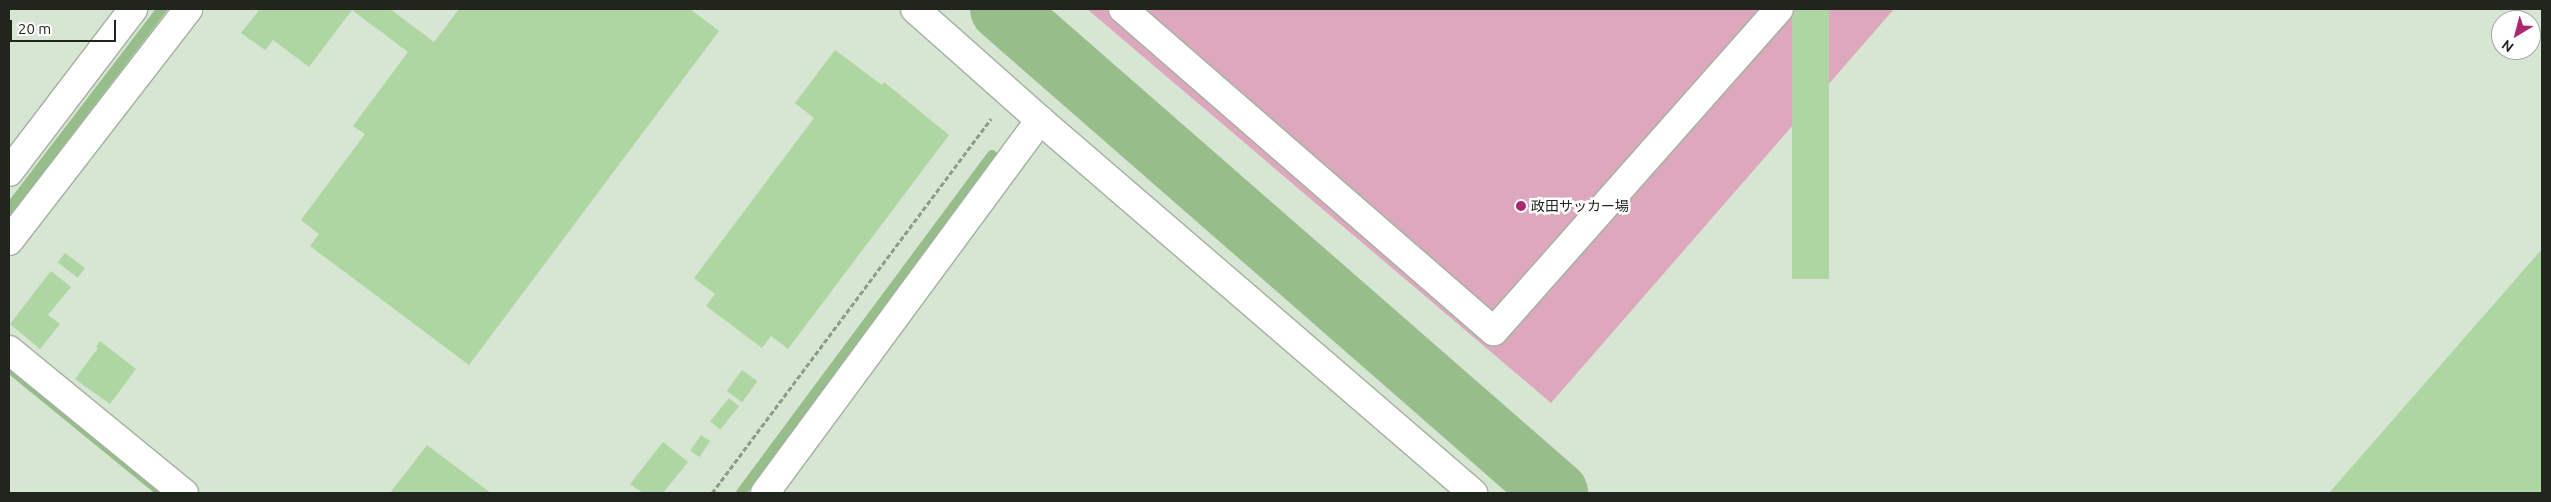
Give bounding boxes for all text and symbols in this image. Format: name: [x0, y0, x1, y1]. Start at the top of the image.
scale bar: [12, 10, 119, 42]
north arrow: [2491, 10, 2541, 60]
text: 20 m: [18, 20, 51, 37]
text: N: [2499, 37, 2517, 56]
place label: 政田サッカー場: [1531, 198, 1629, 214]
marker: 政田サッカー場: [1515, 200, 1527, 212]

